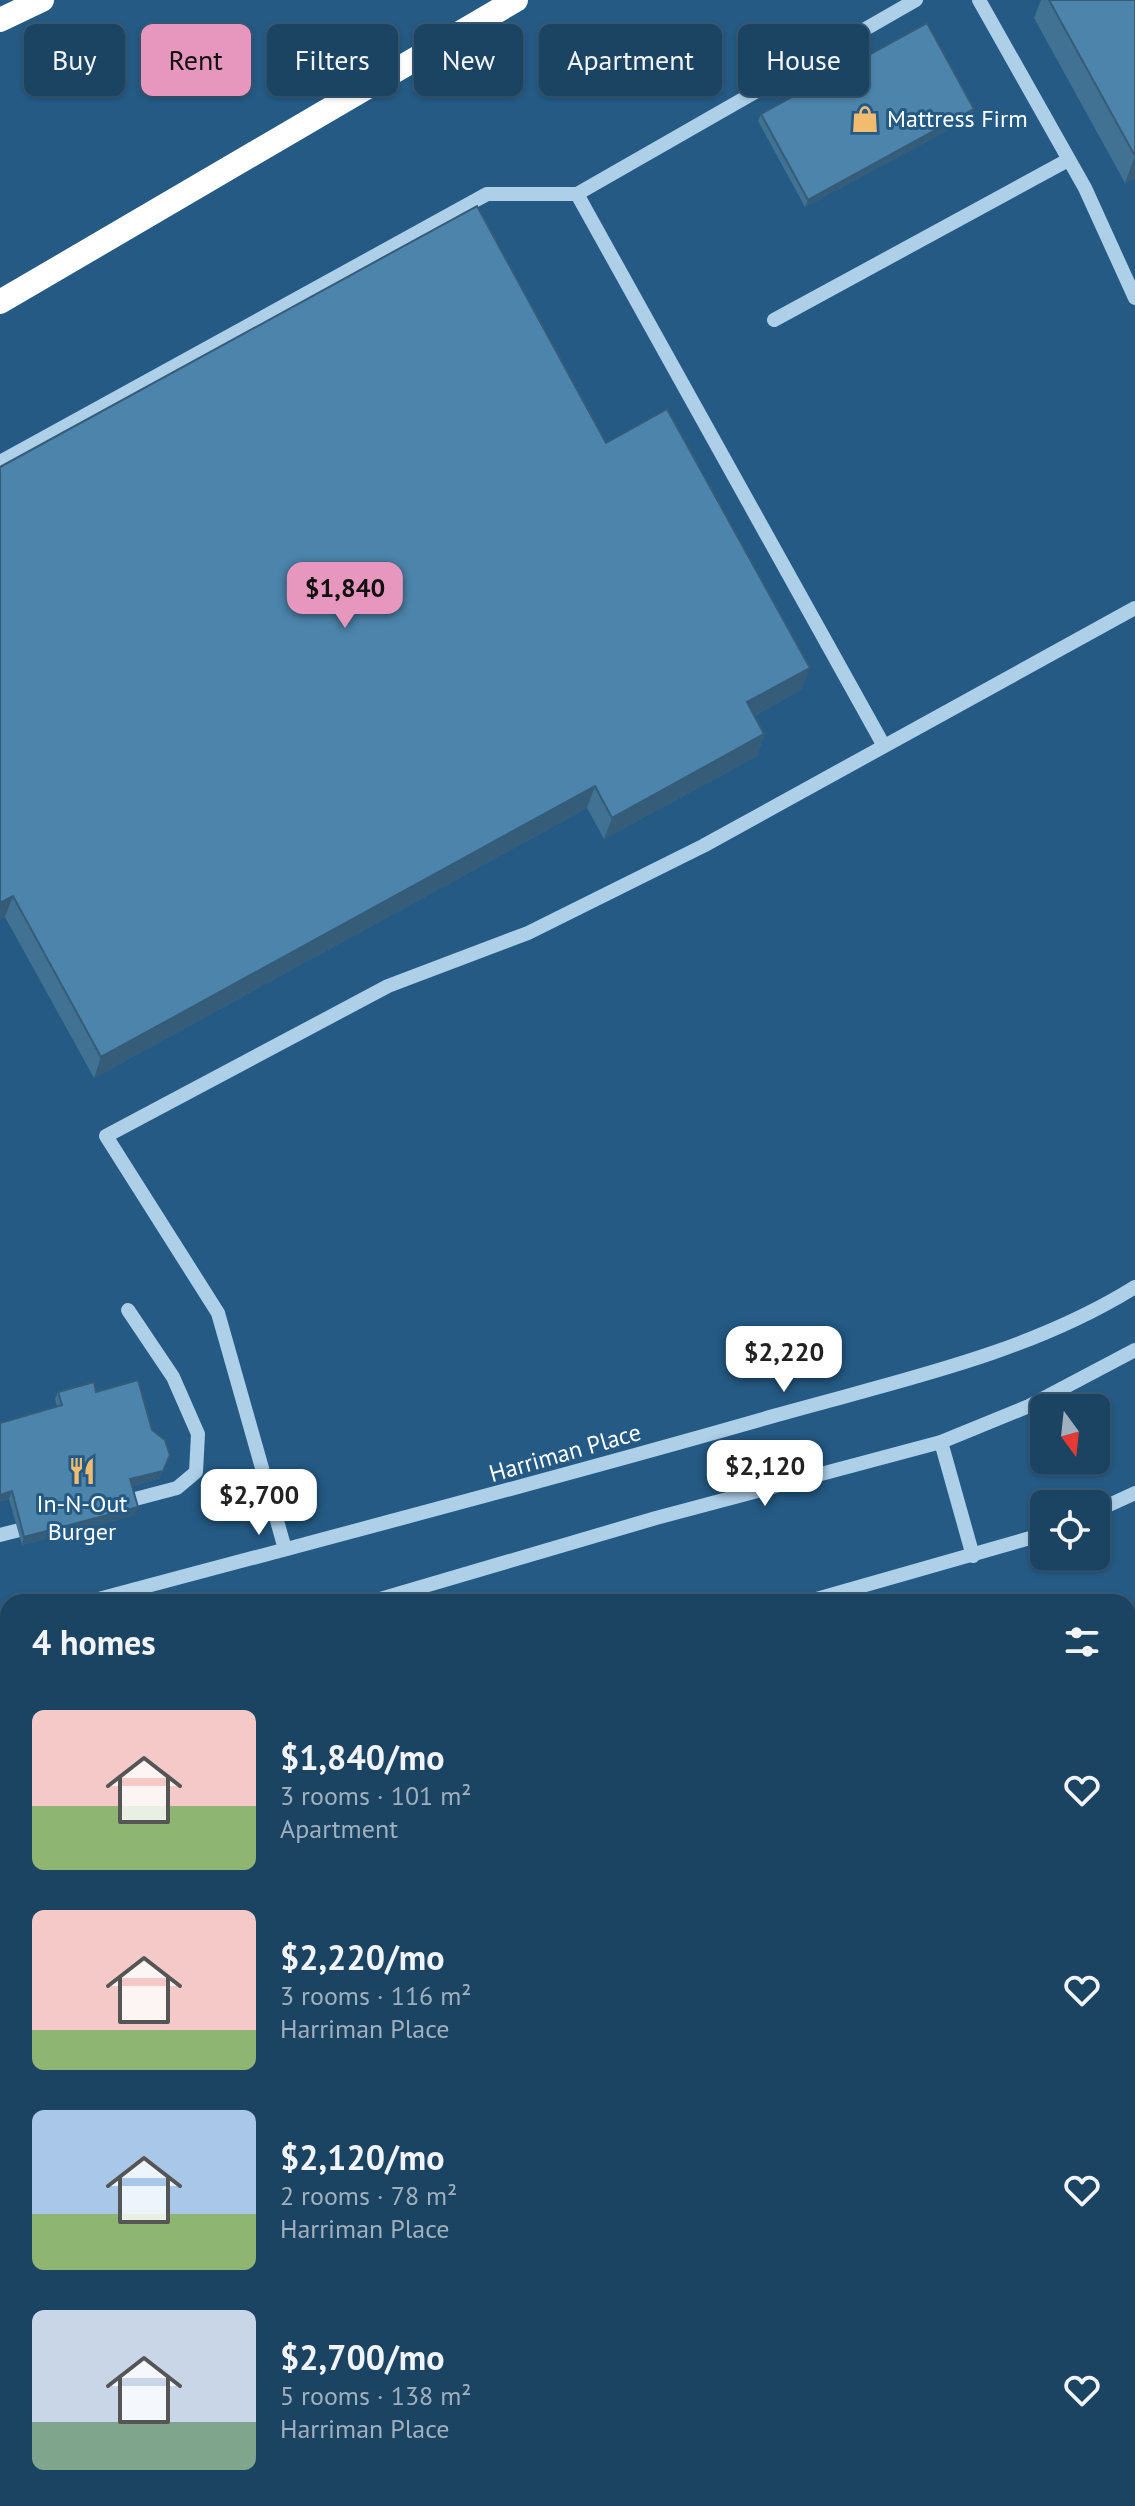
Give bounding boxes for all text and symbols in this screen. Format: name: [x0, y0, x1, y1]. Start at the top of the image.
chip: Buy: [24, 24, 125, 96]
chip: Rent: [141, 24, 251, 96]
chip: Filters: [267, 24, 398, 96]
chip: New: [414, 24, 523, 96]
chip: Apartment: [539, 24, 722, 96]
chip: House: [738, 24, 869, 96]
place label: Mattress Firm: [887, 103, 1028, 134]
shop icon: Mattress Firm: [850, 104, 880, 134]
pin: $1,840: [280, 562, 410, 630]
text: $1,840: [305, 571, 385, 604]
pin: $2,220: [719, 1326, 849, 1394]
text: $2,220: [744, 1335, 824, 1368]
north arrow: [1030, 1394, 1110, 1474]
map controls: [1030, 1394, 1110, 1570]
street label: Harriman Place: [485, 1416, 644, 1489]
pin: $2,120: [700, 1440, 830, 1508]
text: $2,120: [725, 1449, 805, 1482]
restaurant icon: In-N-Out Burger: [67, 1456, 97, 1486]
pin: $2,700: [194, 1469, 324, 1537]
text: $2,700: [219, 1478, 299, 1511]
place label: In-N-Out Burger: [36, 1488, 128, 1547]
button: locate: [1030, 1490, 1110, 1570]
text: 4 homes: [32, 1620, 156, 1664]
icon: filters: [1060, 1620, 1104, 1664]
text: $1,840/mo: [280, 1735, 444, 1779]
icon: home: [96, 1742, 192, 1838]
icon: heart: [1060, 1768, 1104, 1812]
text: 3 rooms · 101 m²: [280, 1779, 472, 1812]
text: Apartment: [280, 1812, 398, 1845]
text: $2,220/mo: [280, 1935, 444, 1979]
icon: home: [96, 1942, 192, 2038]
icon: heart: [1060, 1968, 1104, 2012]
text: 3 rooms · 116 m²: [280, 1979, 472, 2012]
text: Harriman Place: [280, 2012, 450, 2045]
text: $2,120/mo: [280, 2135, 444, 2179]
icon: home: [96, 2142, 192, 2238]
icon: heart: [1060, 2168, 1104, 2212]
text: 2 rooms · 78 m²: [280, 2179, 457, 2212]
text: Harriman Place: [280, 2212, 450, 2245]
text: $2,700/mo: [280, 2335, 444, 2379]
icon: home: [96, 2342, 192, 2438]
icon: heart: [1060, 2368, 1104, 2412]
text: 5 rooms · 138 m²: [280, 2379, 472, 2412]
text: Harriman Place: [280, 2412, 450, 2445]

